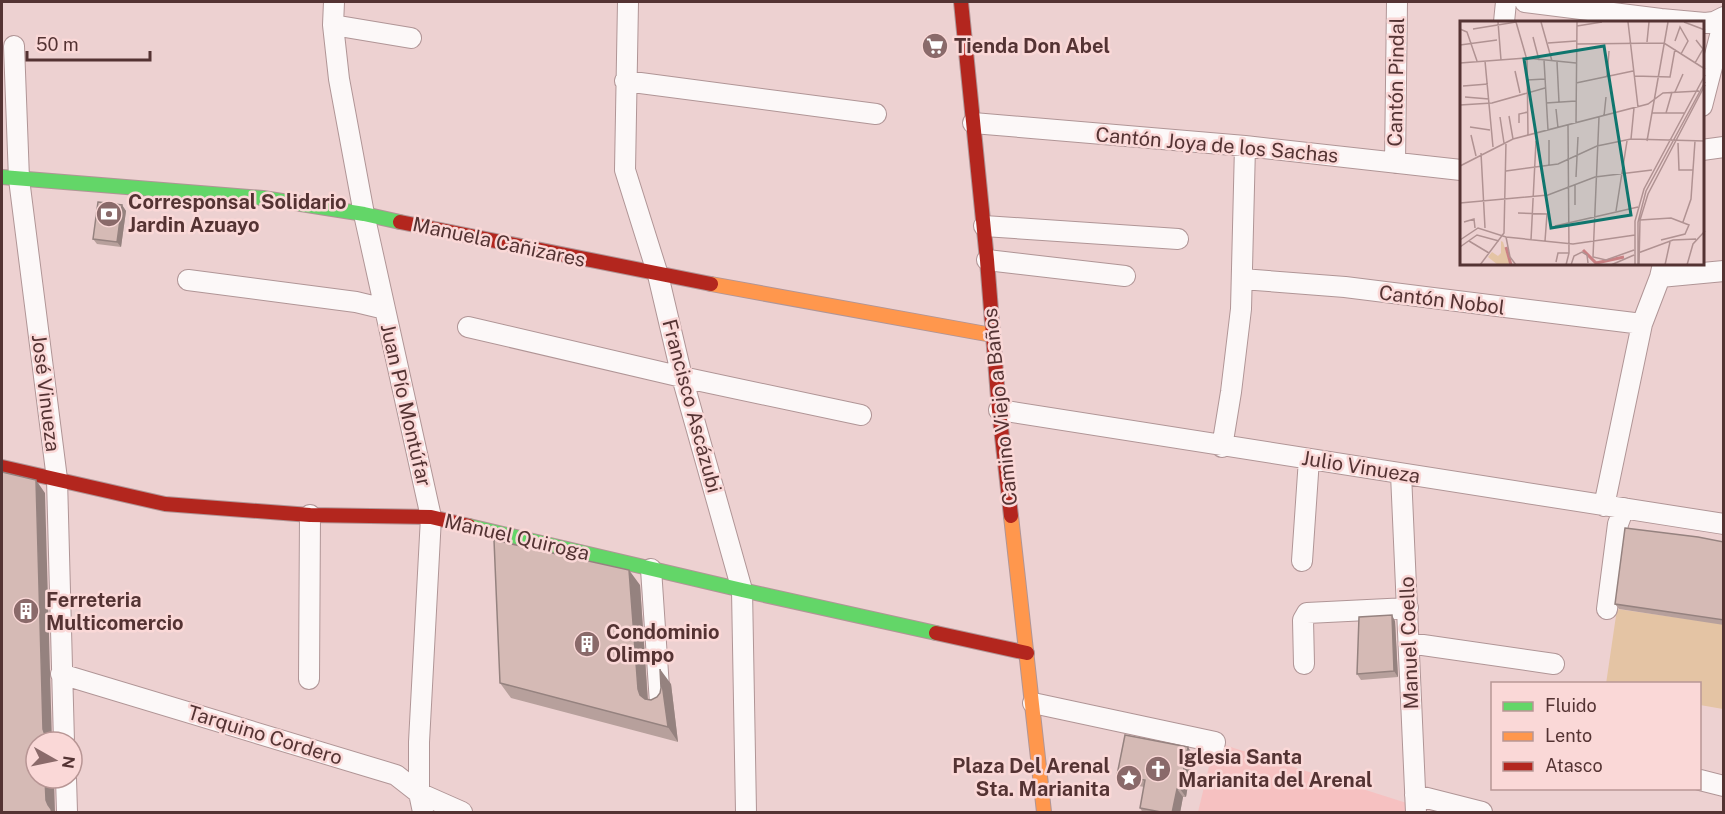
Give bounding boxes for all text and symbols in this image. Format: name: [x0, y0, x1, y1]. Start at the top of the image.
street label: Cantón Pindal: [1383, 17, 1409, 147]
inset map: [1460, 21, 1704, 266]
scale bar: [27, 24, 150, 62]
supermarket icon: Tienda Don Abel: [920, 31, 950, 61]
text: 50 m: [36, 34, 79, 55]
place label: Tienda Don Abel: [954, 34, 1110, 58]
street label: Cantón Joya de los Sachas: [1095, 122, 1339, 168]
place label: Corresponsal Solidario Jardin Azuayo: [128, 190, 347, 237]
bank icon: Corresponsal Solidario Jardin Azuayo: [94, 199, 124, 229]
street label: Manuela Cañizares: [410, 212, 588, 272]
street label: Cantón Nobol: [1378, 280, 1506, 320]
street label: Camino Viejo a Baños: [978, 307, 1022, 507]
street label: Francisco Ascázubi: [657, 317, 727, 495]
street label: Juan Pío Montúfar: [376, 321, 436, 489]
street label: José Vinueza: [27, 333, 65, 453]
street label: Julio Vinueza: [1300, 446, 1422, 488]
street label: Manuel Quiroga: [442, 509, 592, 565]
street label: Manuel Coello: [1395, 576, 1423, 710]
place label: Ferreteria Multicomercio: [46, 588, 184, 635]
building icon: Ferreteria Multicomercio: [11, 596, 41, 626]
place label: Condominio Olimpo: [606, 620, 719, 667]
building icon: Condominio Olimpo: [572, 629, 602, 659]
legend: [1491, 682, 1701, 790]
text: Fluido: [1545, 695, 1597, 716]
street label: Tarquino Cordero: [185, 700, 345, 770]
text: Lento: [1545, 725, 1592, 746]
north arrow: [24, 730, 84, 790]
place label: Iglesia Santa Marianita del Arenal: [1178, 745, 1373, 792]
place label: Plaza Del Arenal Sta. Marianita: [952, 754, 1110, 801]
church icon: Iglesia Santa Marianita del Arenal: [1143, 754, 1173, 784]
text: N: [58, 755, 79, 770]
text: Atasco: [1545, 755, 1603, 776]
place icon: Plaza Del Arenal Sta. Marianita: [1114, 763, 1144, 793]

